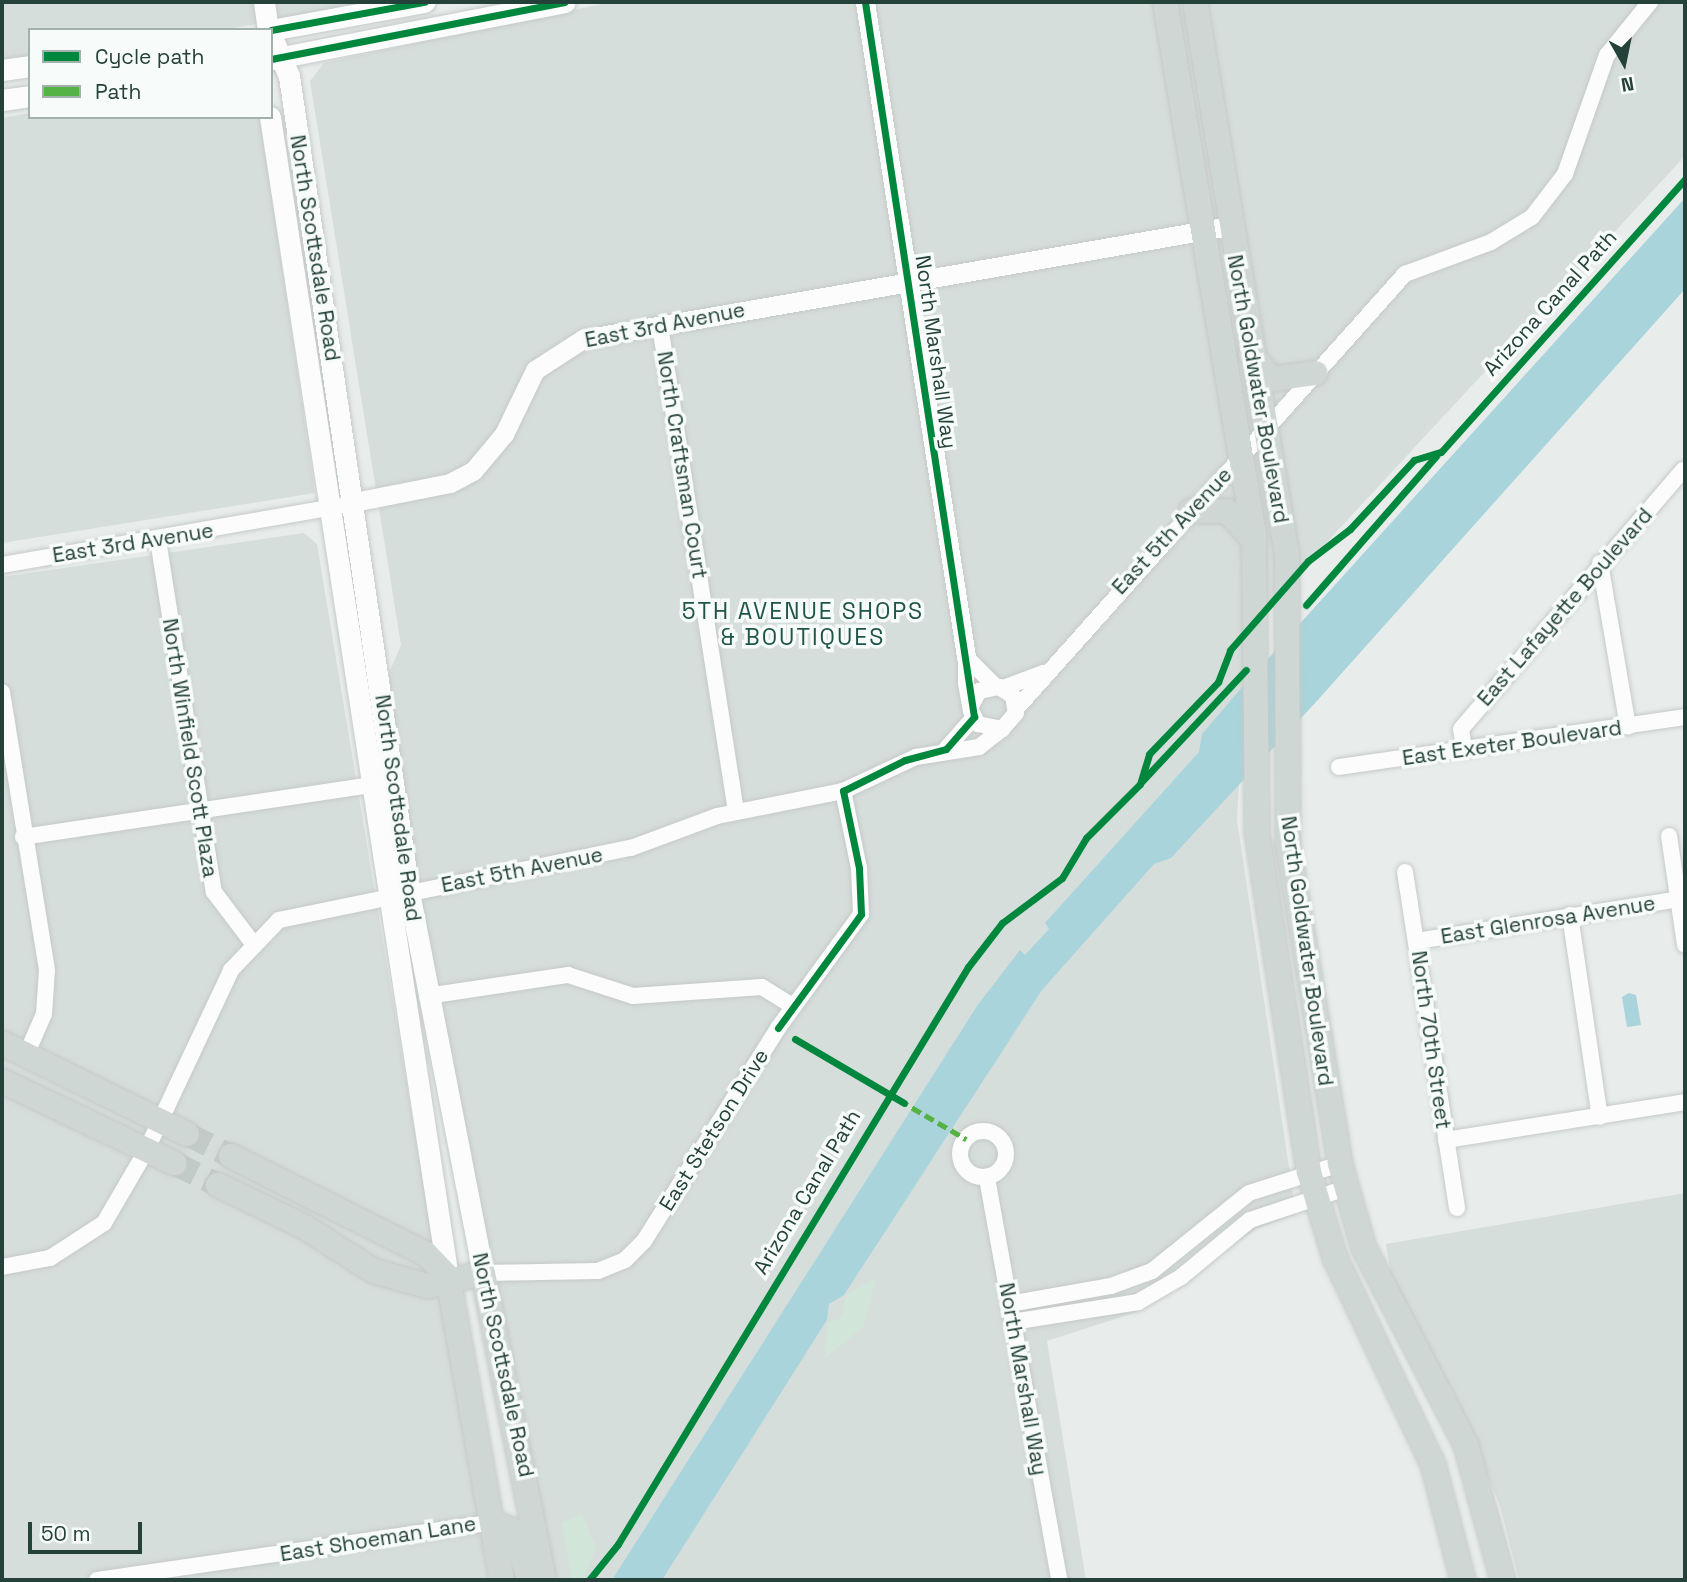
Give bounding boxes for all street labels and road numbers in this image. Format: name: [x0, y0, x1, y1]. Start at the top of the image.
street label: North Scottsdale Road: [285, 133, 345, 363]
street label: Arizona Canal Path: [1478, 225, 1622, 381]
street label: North Goldwater Boulevard: [1222, 253, 1294, 525]
street label: North Marshall Way: [910, 254, 962, 450]
street label: East 3rd Avenue: [583, 297, 747, 353]
street label: North Craftsman Court: [652, 349, 712, 581]
street label: East 5th Avenue: [1107, 462, 1237, 600]
street label: East Lafayette Boulevard: [1472, 503, 1658, 711]
street label: East 3rd Avenue: [51, 518, 215, 568]
street label: North Winfield Scott Plaza: [157, 616, 223, 880]
street label: North Scottsdale Road: [370, 693, 426, 923]
street label: East Exeter Boulevard: [1401, 715, 1623, 771]
street label: North Goldwater Boulevard: [1276, 814, 1338, 1088]
street label: East 5th Avenue: [439, 842, 605, 898]
street label: East Glenrosa Avenue: [1439, 891, 1657, 949]
street label: North 70th Street: [1406, 949, 1456, 1131]
street label: East Stetson Drive: [654, 1044, 774, 1216]
street label: Arizona Canal Path: [748, 1105, 866, 1279]
street label: North Scottsdale Road: [467, 1250, 539, 1480]
street label: North Marshall Way: [994, 1281, 1052, 1477]
street label: East Shoeman Lane: [278, 1511, 478, 1567]

